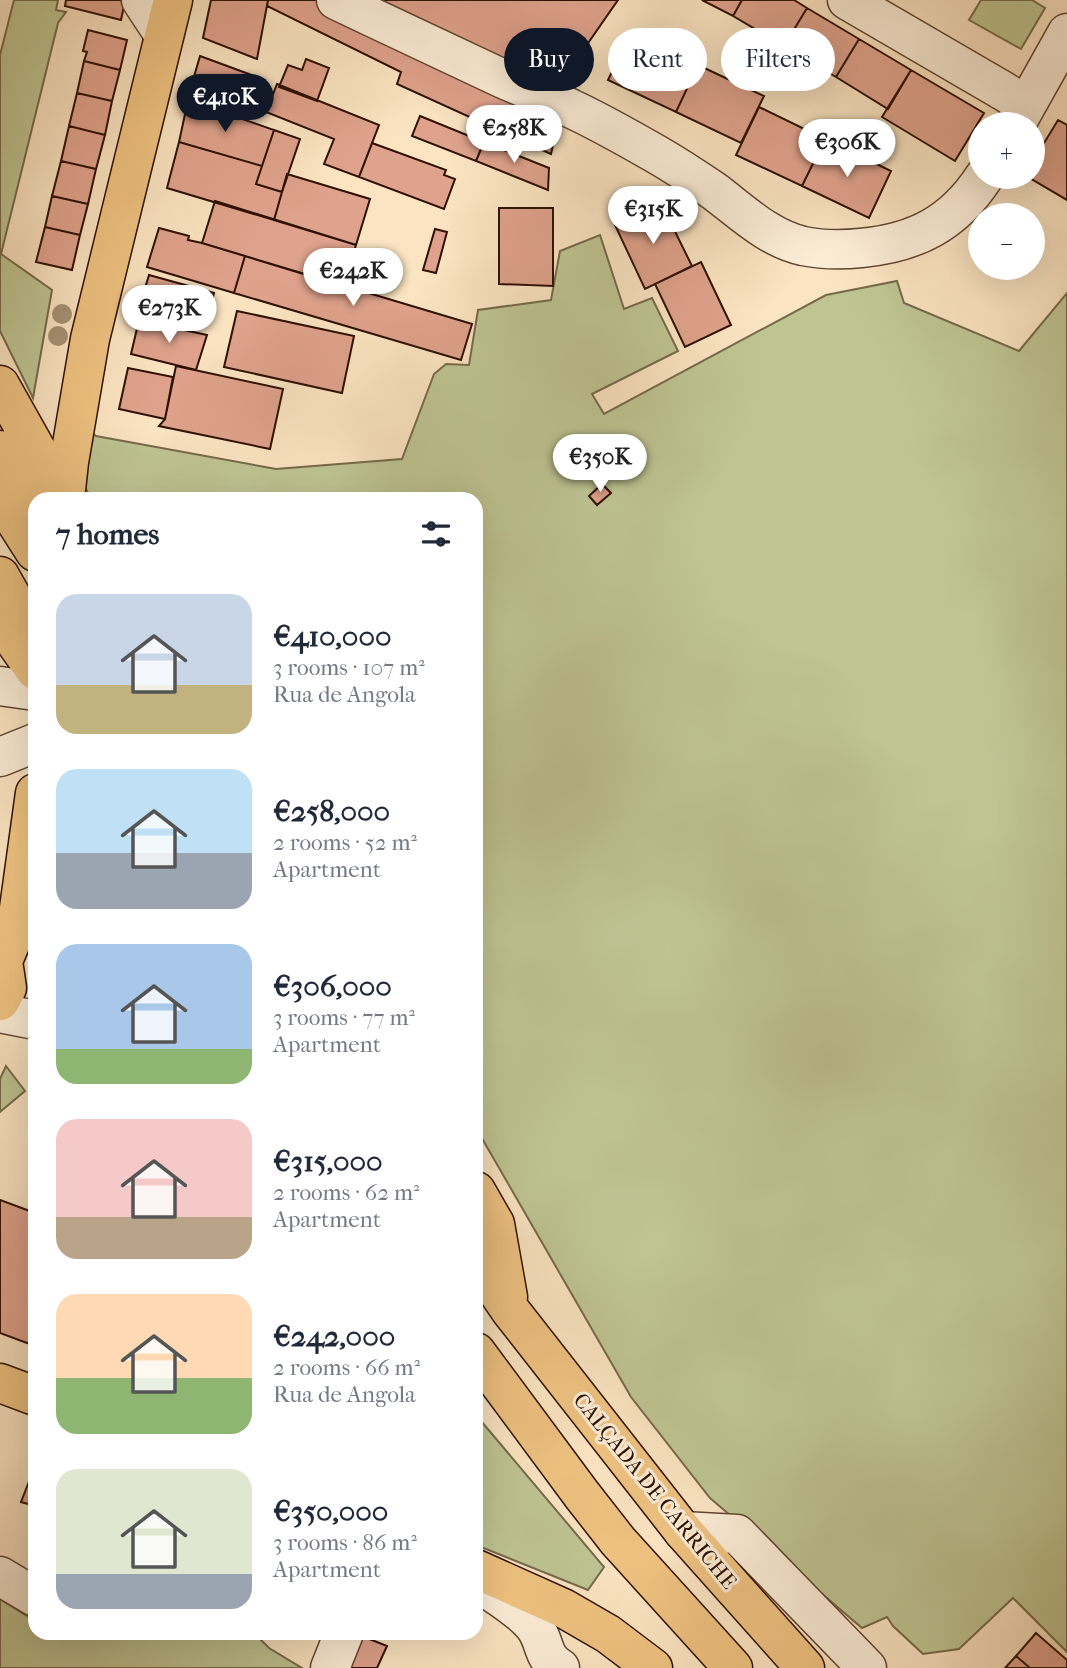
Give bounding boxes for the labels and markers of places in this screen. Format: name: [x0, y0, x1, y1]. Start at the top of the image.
pin: €410K: [176, 74, 274, 134]
pin: €258K: [465, 106, 563, 165]
pin: €306K: [798, 120, 896, 179]
pin: €315K: [604, 187, 702, 246]
pin: €242K: [304, 248, 402, 308]
pin: €273K: [120, 286, 218, 345]
pin: €350K: [551, 434, 649, 494]

